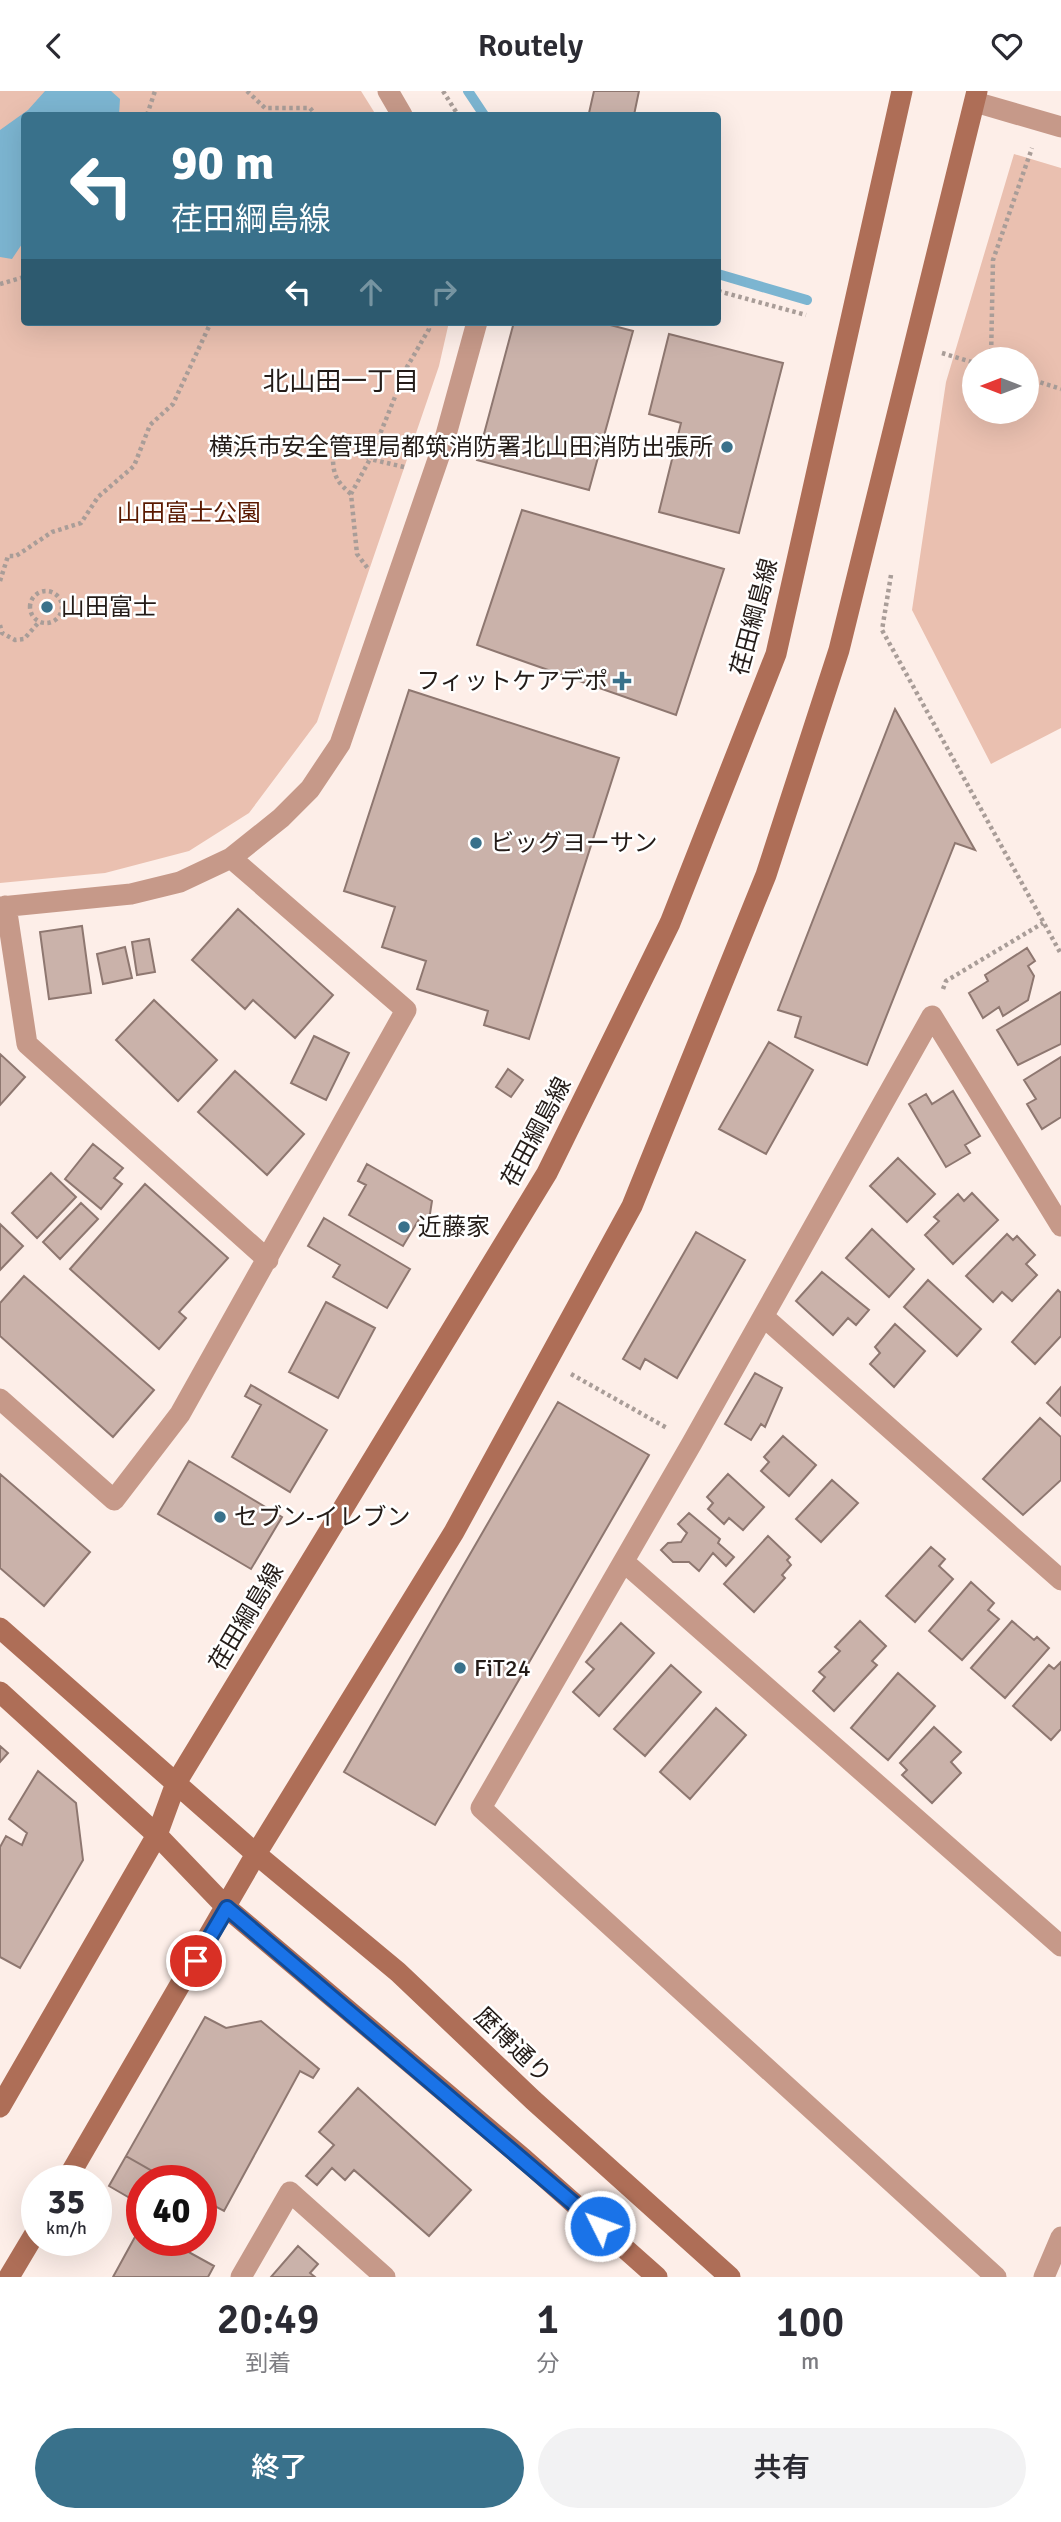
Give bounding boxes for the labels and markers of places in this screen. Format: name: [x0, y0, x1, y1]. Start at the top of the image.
place label: 横浜市安全管理局都筑消防署北山田消防出張所: [209, 432, 713, 462]
marker: 横浜市安全管理局都筑消防署北山田消防出張所: [719, 439, 735, 455]
place label: 山田富士: [61, 592, 157, 622]
marker: 山田富士: [39, 599, 55, 615]
place label: フィットケアデポ: [416, 666, 608, 696]
marker: フィットケアデポ: [614, 673, 630, 689]
place label: ビッグヨーサン: [490, 828, 658, 858]
marker: ビッグヨーサン: [468, 835, 484, 851]
place label: 近藤家: [418, 1212, 490, 1242]
marker: 近藤家: [396, 1219, 412, 1235]
place label: セブン-イレブン: [234, 1502, 410, 1532]
marker: セブン-イレブン: [212, 1509, 228, 1525]
place label: FiT24: [474, 1653, 531, 1683]
marker: FiT24: [452, 1660, 468, 1676]
pin: [166, 1931, 226, 1991]

